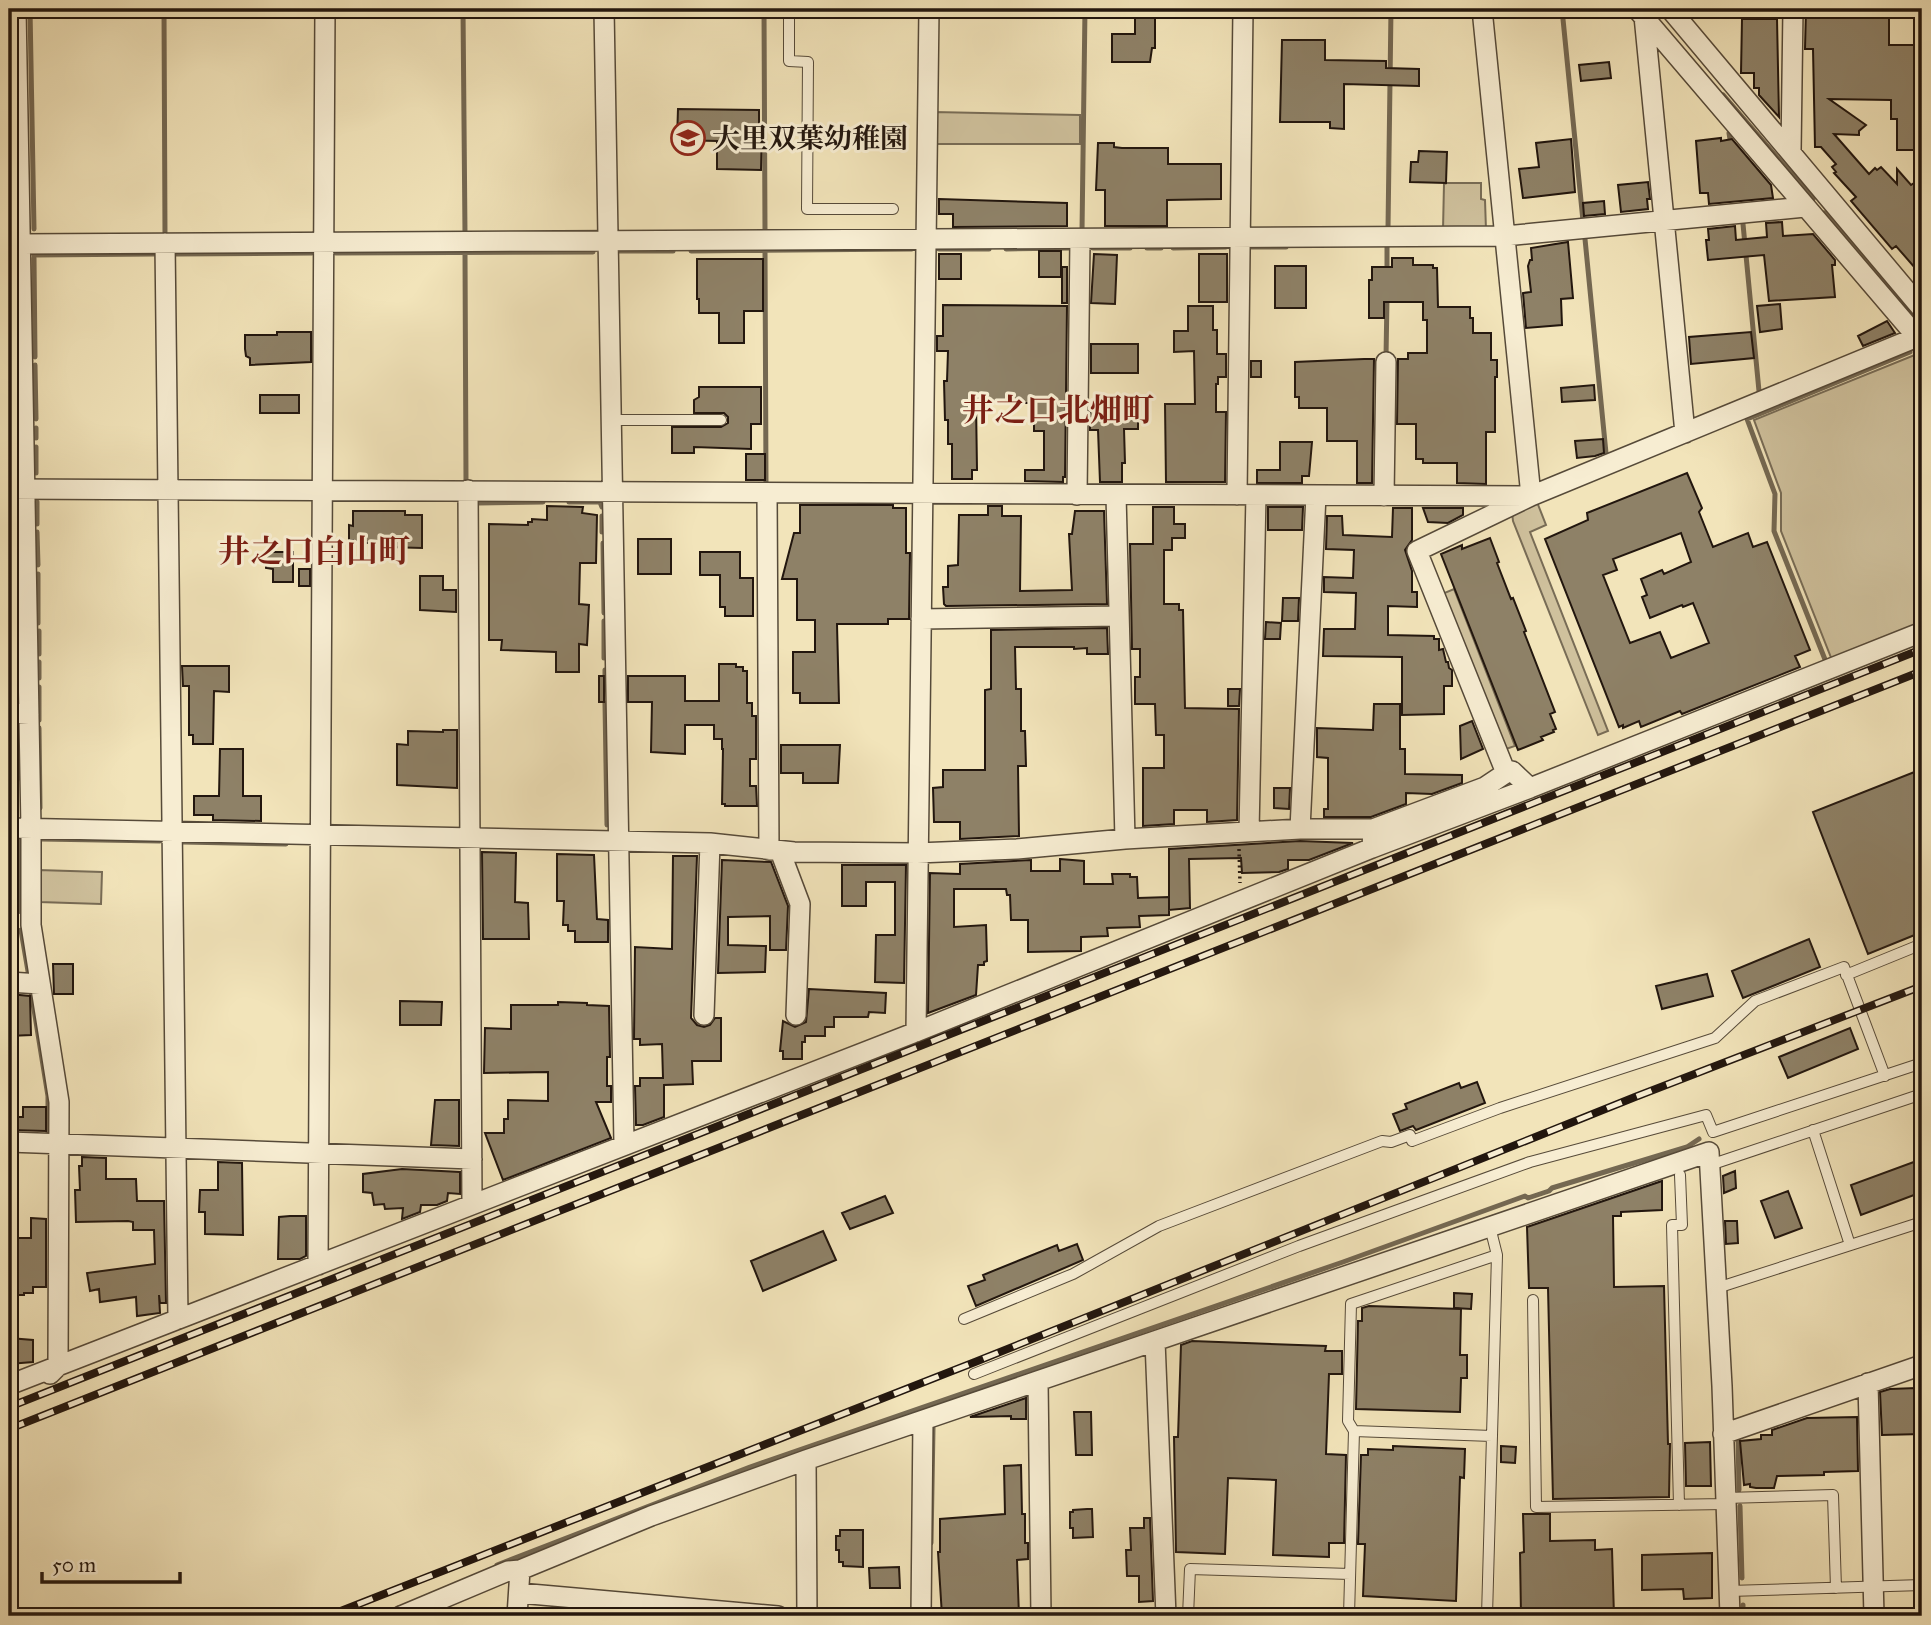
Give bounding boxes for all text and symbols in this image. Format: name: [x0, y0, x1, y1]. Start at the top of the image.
school or university icon: 大里双葉幼稚園: [669, 119, 707, 157]
place label: 大里双葉幼稚園: [712, 121, 908, 156]
district label: 井之口北畑町: [962, 391, 1154, 430]
district label: 井之口白山町: [218, 532, 410, 571]
scale bar: [42, 1541, 180, 1585]
text: 50 m: [52, 1552, 97, 1578]

